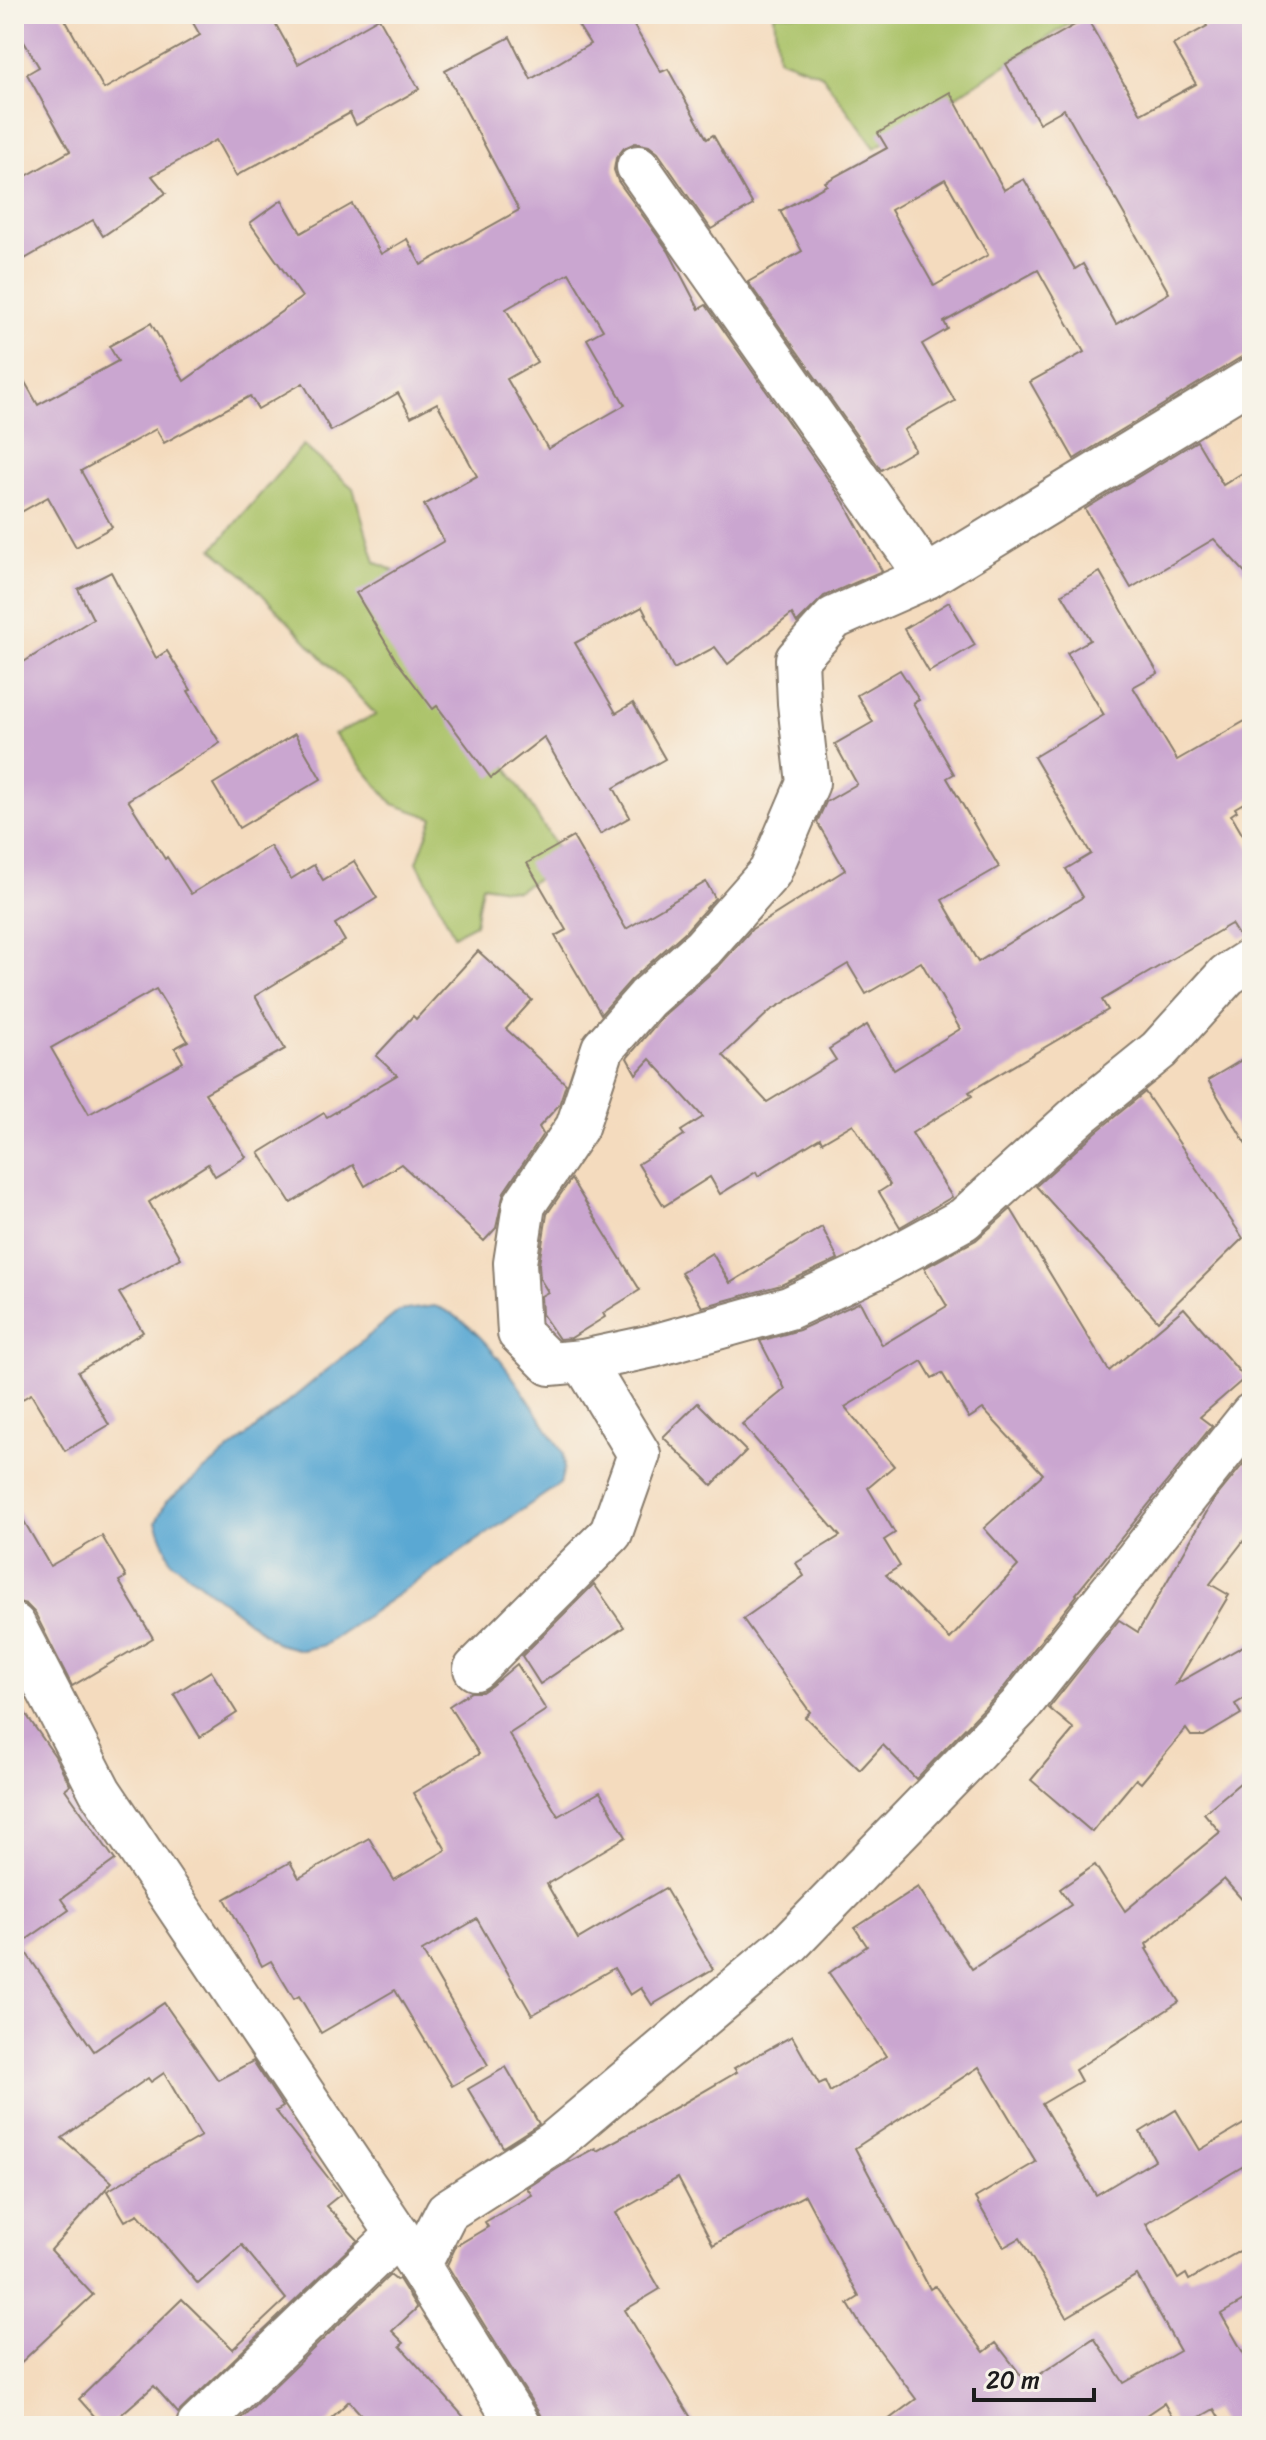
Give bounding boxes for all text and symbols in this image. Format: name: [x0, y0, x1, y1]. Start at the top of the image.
scale bar: [974, 2352, 1094, 2402]
text: 20 m: [986, 2359, 1040, 2401]

